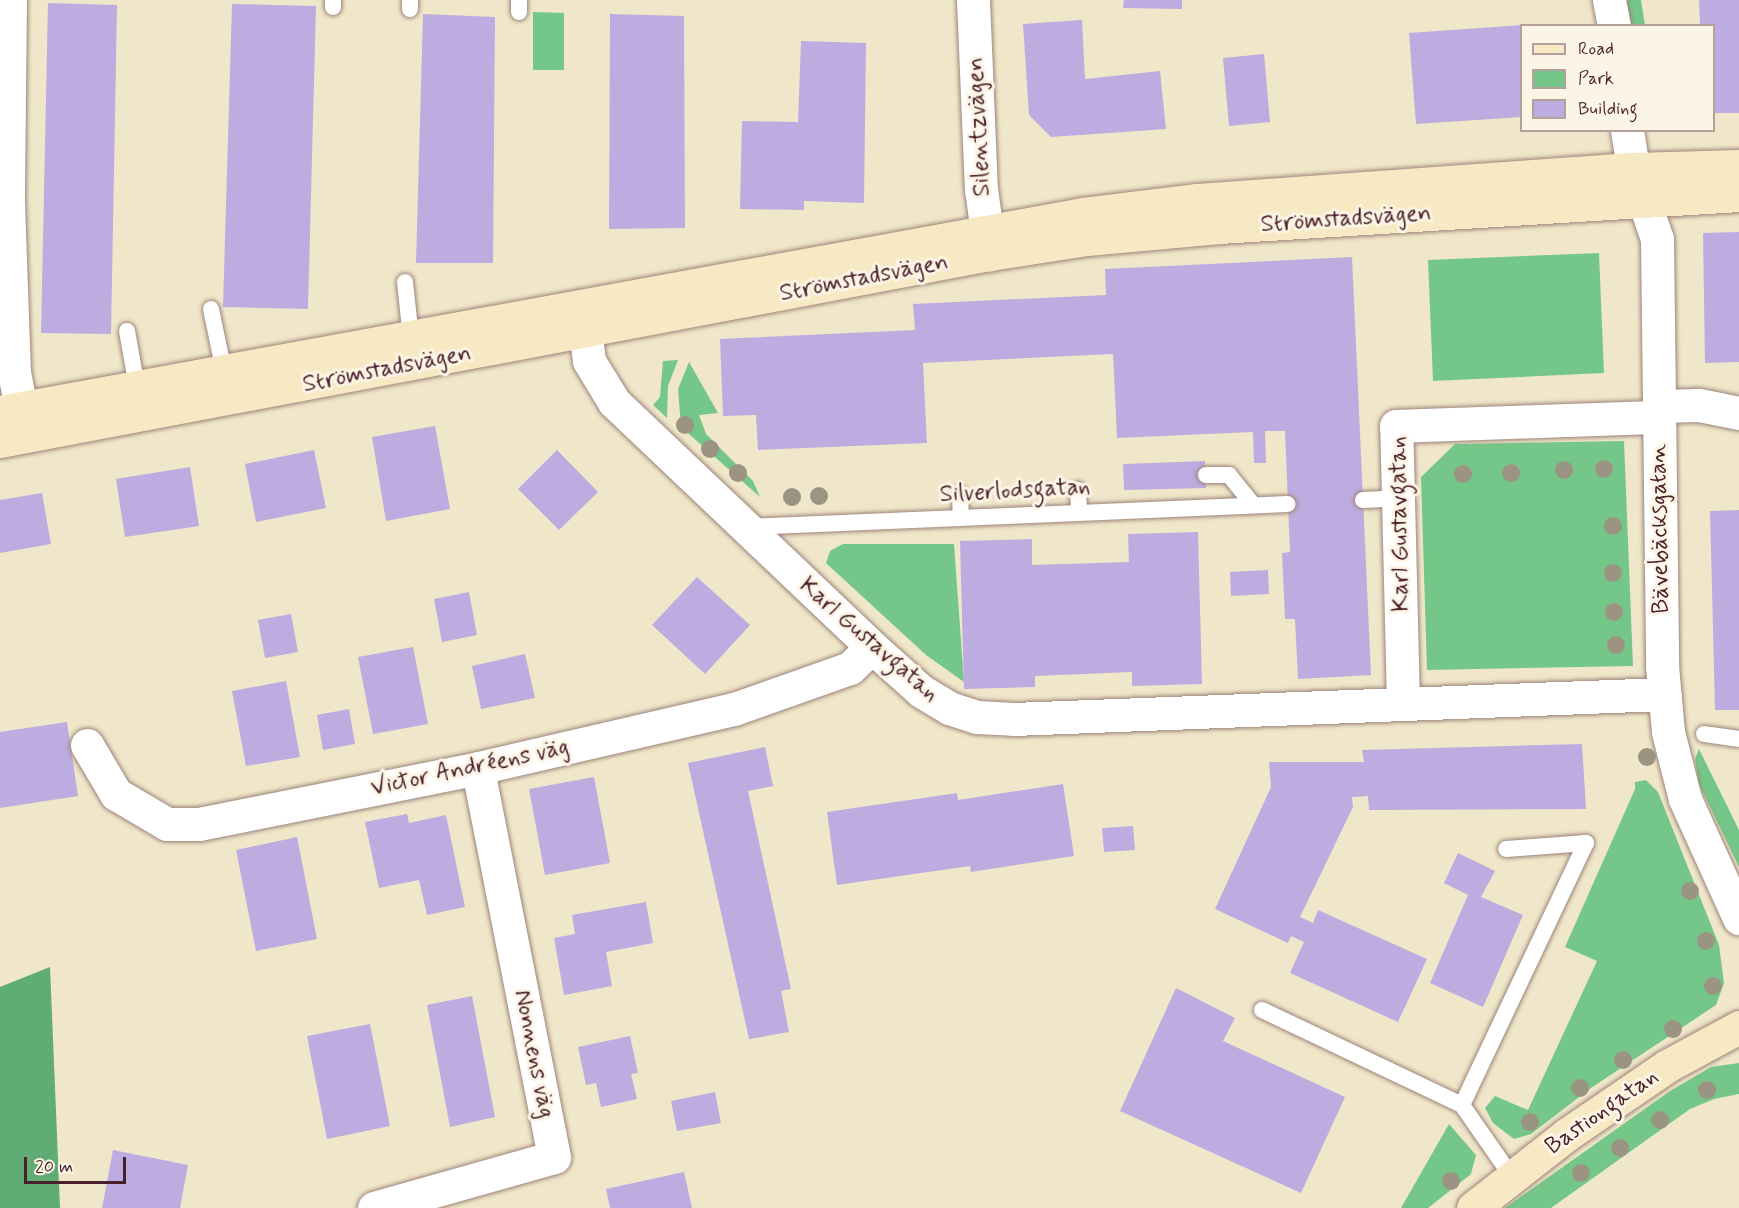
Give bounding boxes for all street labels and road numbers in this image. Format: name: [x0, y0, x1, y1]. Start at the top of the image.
street label: Silentzvägen: [961, 57, 997, 197]
street label: Strömstadsvägen: [1260, 199, 1432, 239]
street label: Strömstadsvägen: [777, 248, 951, 308]
street label: Strömstadsvägen: [300, 339, 474, 399]
street label: Karl Gustavgatan: [1384, 436, 1416, 612]
street label: Bävebäcksgatan: [1644, 444, 1676, 614]
street label: Silverlodsgatan: [939, 473, 1091, 509]
street label: Karl Gustavgatan: [793, 571, 945, 709]
street label: Victor Andréens väg: [368, 733, 572, 803]
street label: Nonnens väg: [507, 987, 561, 1121]
street label: Bastiongatan: [1540, 1063, 1664, 1161]

